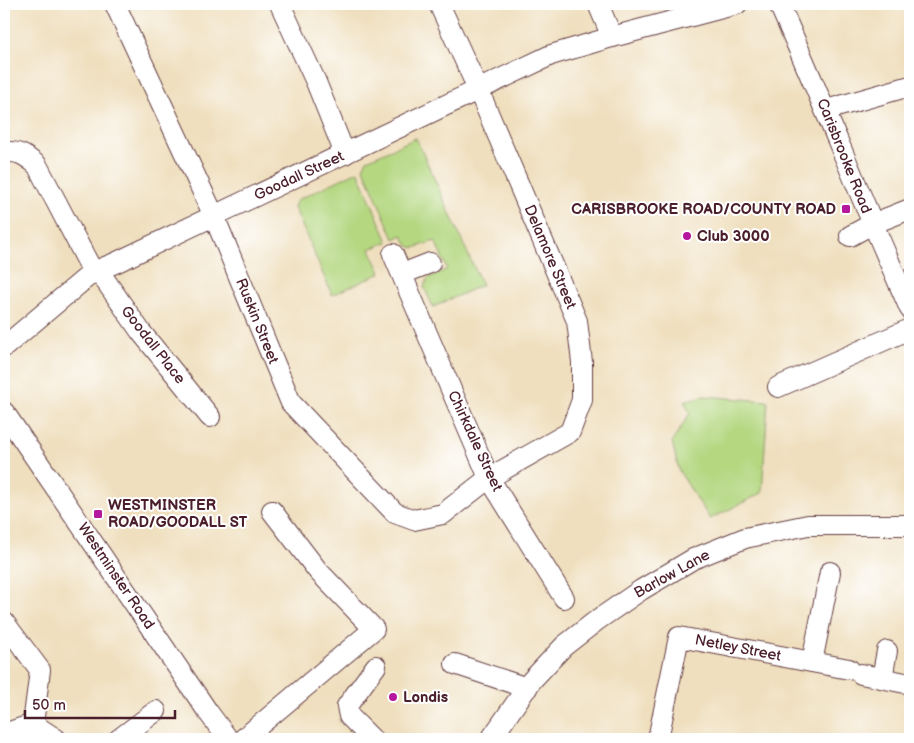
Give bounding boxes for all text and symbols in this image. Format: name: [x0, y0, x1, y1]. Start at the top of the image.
street label: Carisbrooke Road: [812, 96, 876, 216]
street label: Goodall Street: [251, 147, 347, 205]
place label: CARISBROOKE ROAD/COUNTY ROAD: [571, 200, 836, 219]
street label: Delamore Street: [520, 202, 581, 312]
marker: CARISBROOKE ROAD/COUNTY ROAD: [840, 203, 852, 215]
place label: Club 3000: [697, 227, 770, 246]
marker: Club 3000: [681, 230, 693, 242]
street label: Ruskin Street: [231, 275, 283, 367]
street label: Goodall Place: [117, 302, 190, 388]
street label: Chirkdale Street: [443, 388, 507, 495]
place label: WESTMINSTER ROAD/GOODALL ST: [108, 496, 248, 532]
marker: WESTMINSTER ROAD/GOODALL ST: [92, 508, 104, 520]
street label: Westminster Road: [73, 519, 159, 633]
street label: Barlow Lane: [631, 545, 713, 603]
street label: Netley Street: [693, 630, 783, 666]
scale bar: [25, 688, 175, 720]
place label: Londis: [403, 688, 448, 707]
marker: Londis: [387, 691, 399, 703]
text: 50 m: [32, 696, 66, 715]

